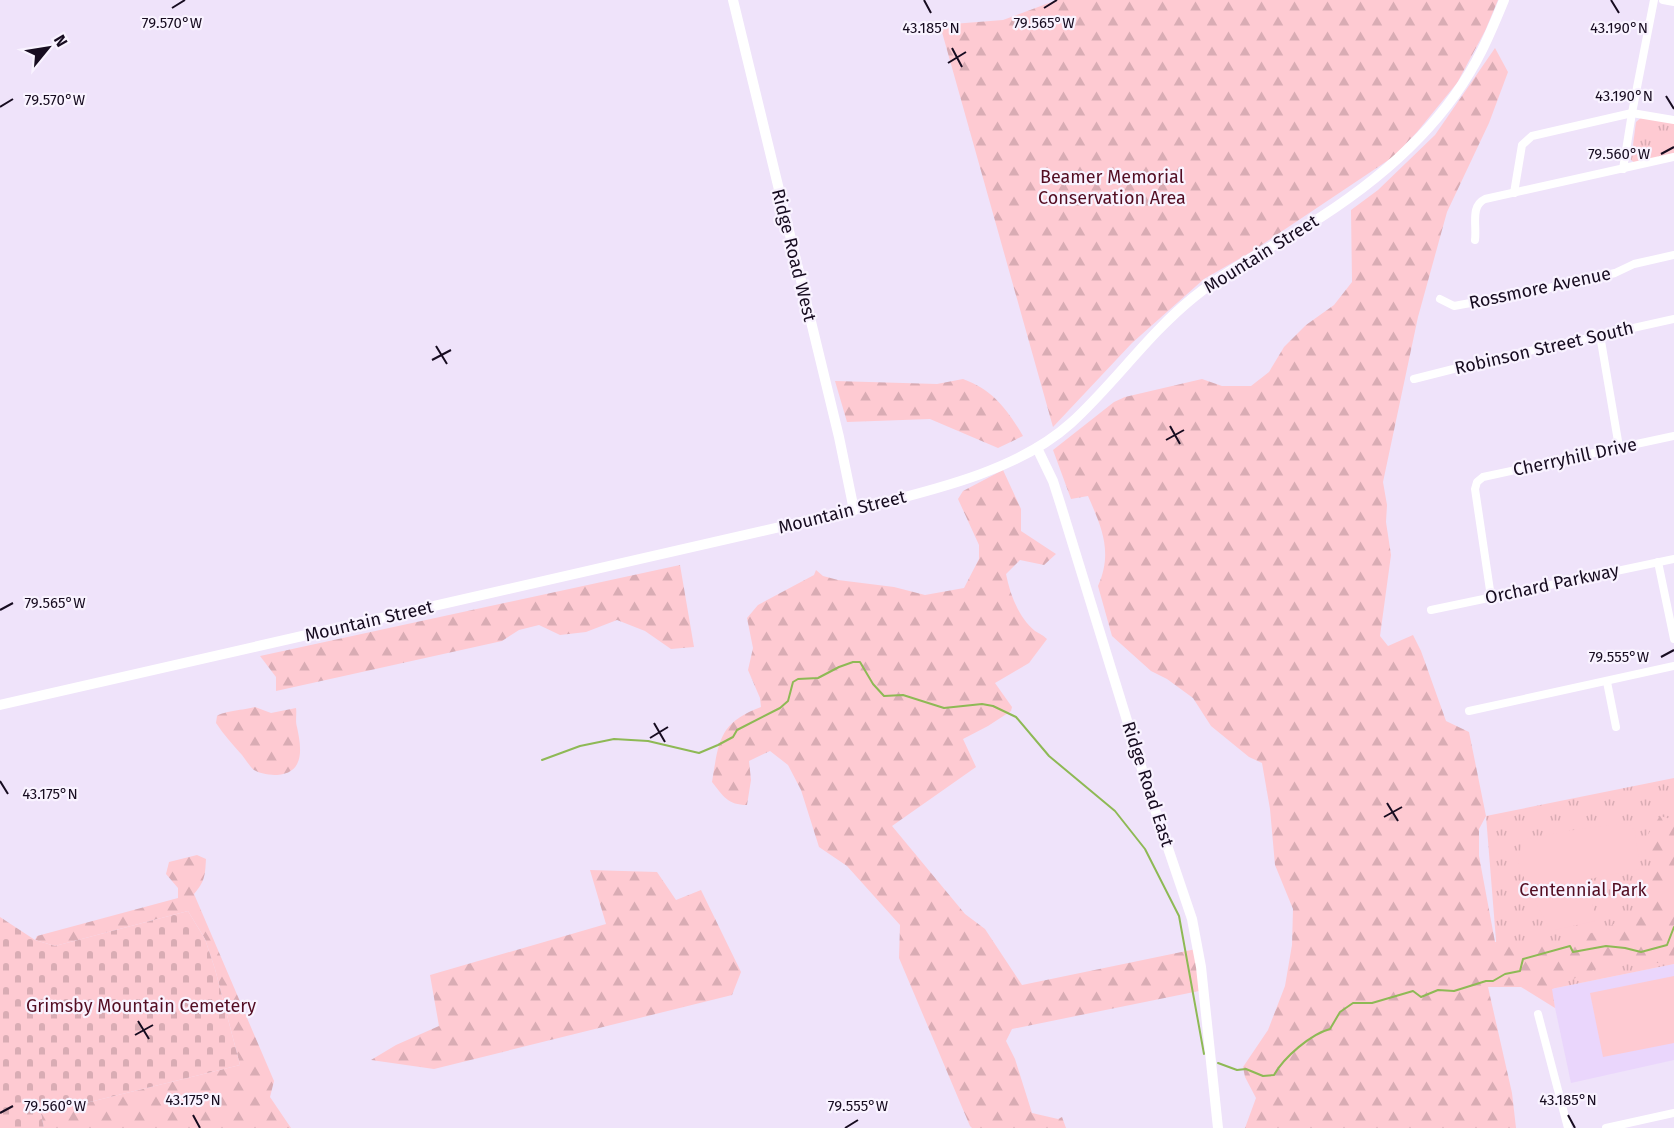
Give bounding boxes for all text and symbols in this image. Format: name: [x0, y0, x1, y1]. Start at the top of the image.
text: 79.570°W: [142, 14, 203, 32]
text: 79.565°W: [1013, 14, 1075, 32]
north arrow: [18, 18, 78, 78]
text: 43.185°N: [902, 19, 960, 37]
text: 43.190°N: [1590, 19, 1648, 37]
text: N: [50, 31, 71, 50]
text: 43.190°N: [1595, 87, 1653, 105]
text: 79.570°W: [25, 91, 86, 109]
text: 79.560°W: [1588, 145, 1651, 163]
park label: Beamer Memorial Conservation Area: [1038, 166, 1186, 209]
street label: Ridge Road West: [767, 186, 821, 324]
street label: Mountain Street: [1200, 210, 1323, 298]
street label: Rossmore Avenue: [1467, 262, 1613, 314]
street label: Robinson Street South: [1452, 317, 1636, 379]
street label: Cherryhill Drive: [1511, 433, 1639, 481]
street label: Mountain Street: [776, 485, 909, 539]
street label: Orchard Parkway: [1483, 559, 1621, 609]
text: 79.565°W: [24, 594, 86, 612]
street label: Mountain Street: [303, 595, 436, 646]
text: 79.555°W: [1589, 648, 1650, 666]
street label: Ridge Road East: [1117, 718, 1179, 850]
text: 43.175°N: [22, 785, 78, 803]
park label: Centennial Park: [1519, 879, 1647, 901]
park label: Grimsby Mountain Cemetery: [26, 995, 256, 1017]
text: 43.175°N: [165, 1091, 221, 1109]
text: 43.185°N: [1539, 1091, 1597, 1109]
text: 79.560°W: [24, 1097, 87, 1115]
text: 79.555°W: [828, 1097, 889, 1115]

